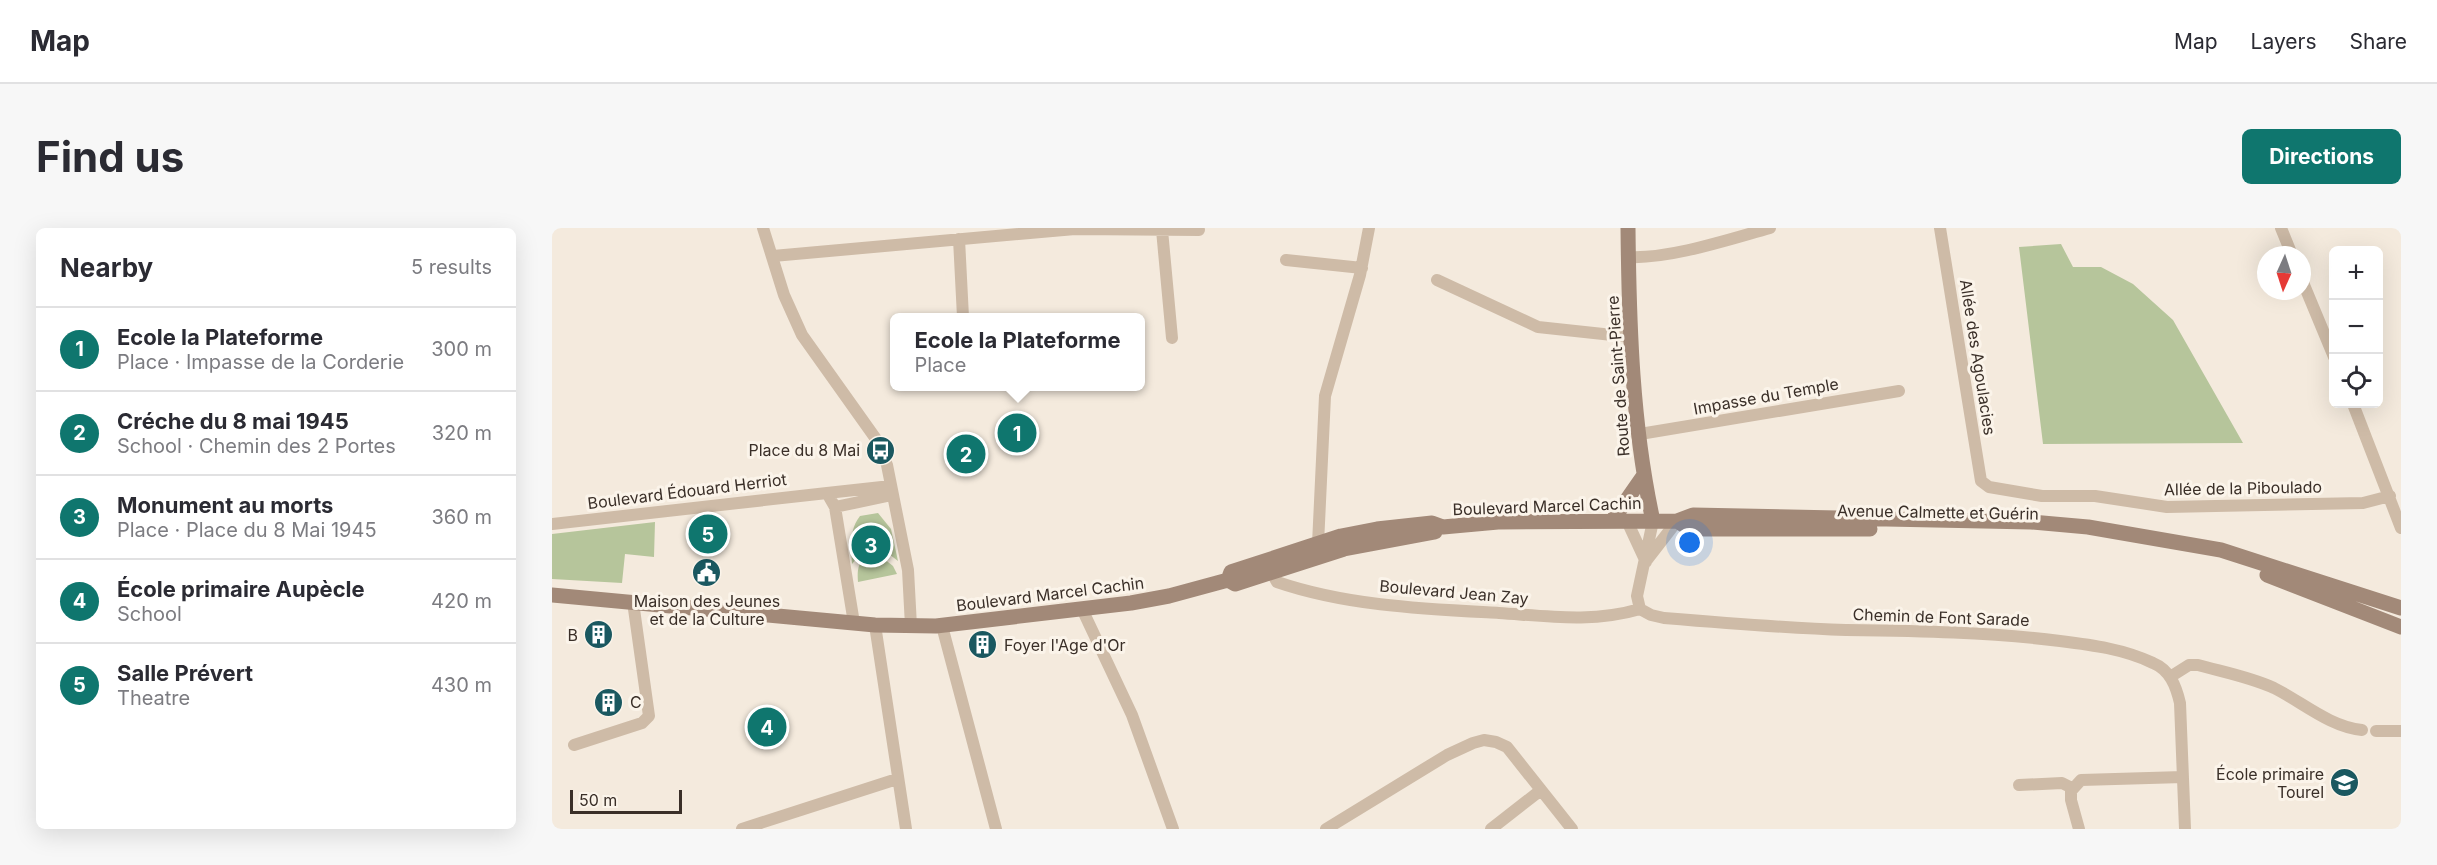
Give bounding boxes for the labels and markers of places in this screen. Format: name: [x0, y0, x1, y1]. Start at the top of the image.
pin: 1: [998, 410, 1036, 456]
pin: 2: [946, 432, 986, 476]
bus stop icon: Place du 8 Mai: [865, 434, 897, 466]
place label: Place du 8 Mai: [748, 440, 860, 460]
pin: 5: [688, 512, 728, 556]
pin: 3: [852, 522, 890, 568]
public building icon: Maison des Jeunes et de la Culture: [691, 557, 723, 589]
place label: Maison des Jeunes et de la Culture: [634, 591, 780, 629]
building icon: B: [583, 619, 615, 651]
place label: B: [568, 625, 578, 645]
building icon: Foyer l'Age d'Or: [967, 629, 999, 661]
place label: Foyer l'Age d'Or: [1004, 635, 1126, 655]
building icon: C: [593, 686, 625, 718]
place label: C: [630, 692, 642, 712]
pin: 4: [748, 704, 786, 750]
place label: École primaire Tourel: [2216, 764, 2324, 802]
school or university icon: École primaire Tourel: [2329, 767, 2361, 799]

